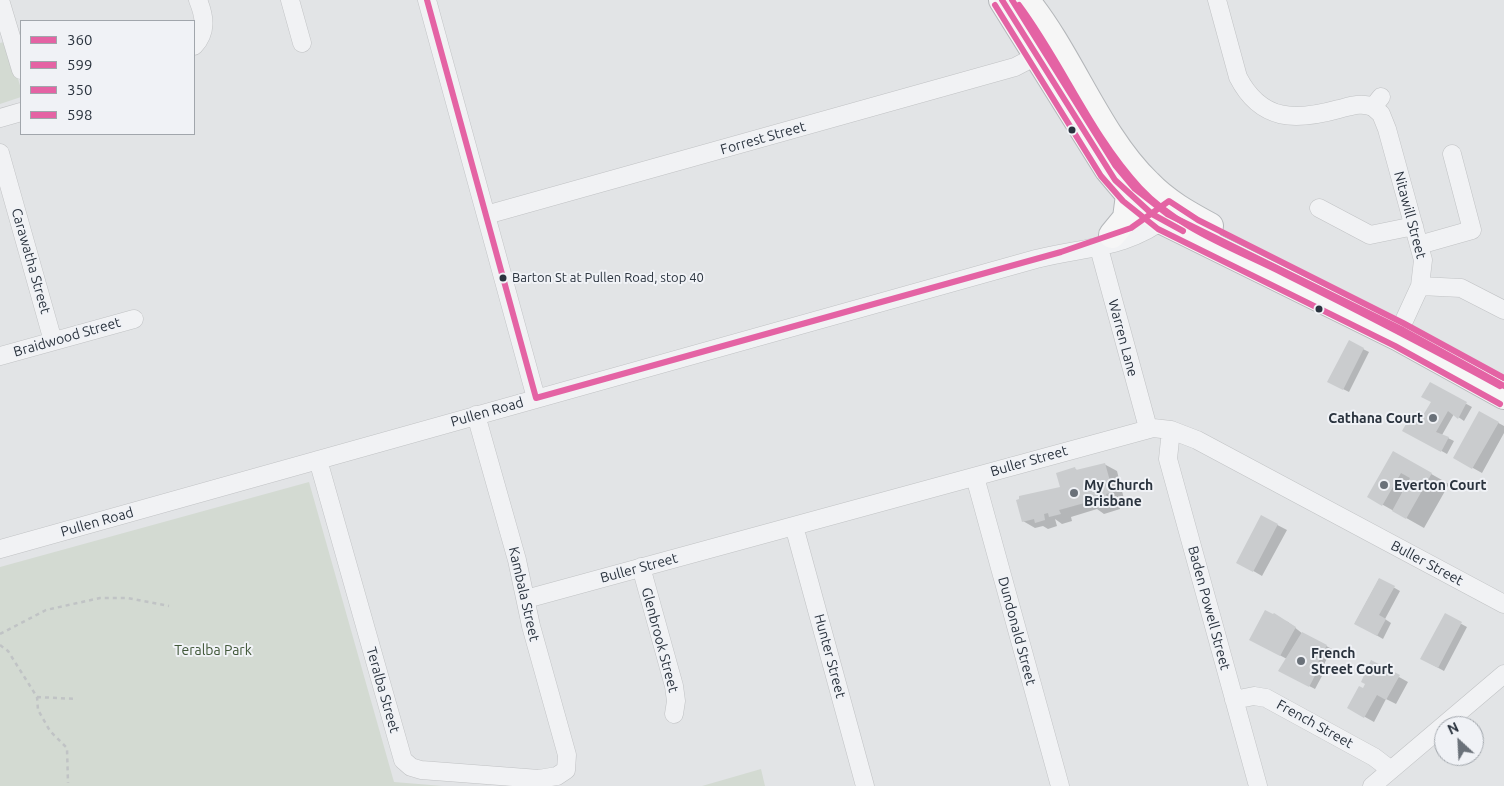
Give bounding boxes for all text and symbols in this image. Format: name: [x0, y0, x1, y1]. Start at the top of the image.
legend: [20, 20, 195, 135]
text: 360: [67, 31, 92, 48]
text: 599: [67, 56, 92, 73]
text: 350: [67, 81, 92, 98]
text: 598: [67, 106, 92, 123]
street label: Forrest Street: [719, 118, 807, 158]
unlabelled marker: [1067, 125, 1077, 135]
street label: Nitawill Street: [1390, 169, 1430, 261]
street label: Carawatha Street: [8, 206, 54, 316]
place label: Barton St at Pullen Road, stop 40: [512, 270, 704, 286]
marker: Barton St at Pullen Road, stop 40: [498, 273, 508, 283]
street label: Warren Lane: [1105, 297, 1141, 379]
unlabelled marker: [1314, 304, 1324, 314]
street label: Braidwood Street: [11, 314, 123, 360]
street label: Pullen Road: [449, 394, 525, 430]
place label: Cathana Court: [1328, 410, 1423, 426]
marker: Cathana Court: [1427, 412, 1439, 424]
street label: Buller Street: [988, 442, 1070, 480]
place label: My Church Brisbane: [1084, 477, 1153, 510]
place label: Everton Court: [1394, 477, 1486, 493]
marker: Everton Court: [1378, 479, 1390, 491]
marker: My Church Brisbane: [1068, 487, 1080, 499]
street label: Pullen Road: [59, 504, 135, 540]
street label: Buller Street: [1388, 537, 1466, 589]
street label: Baden Powell Street: [1184, 544, 1234, 672]
street label: Kambala Street: [505, 545, 543, 643]
street label: Buller Street: [598, 550, 680, 586]
street label: Dundonald Street: [994, 575, 1040, 687]
street label: Glenbrook Street: [638, 586, 682, 694]
street label: Hunter Street: [811, 612, 849, 700]
park label: Teralba Park: [174, 642, 252, 658]
street label: Teralba Street: [363, 645, 403, 735]
place label: French Street Court: [1311, 645, 1393, 678]
marker: French Street Court: [1295, 655, 1307, 667]
street label: French Street: [1274, 696, 1356, 752]
north arrow: [1434, 716, 1484, 766]
text: N: [1445, 719, 1461, 738]

